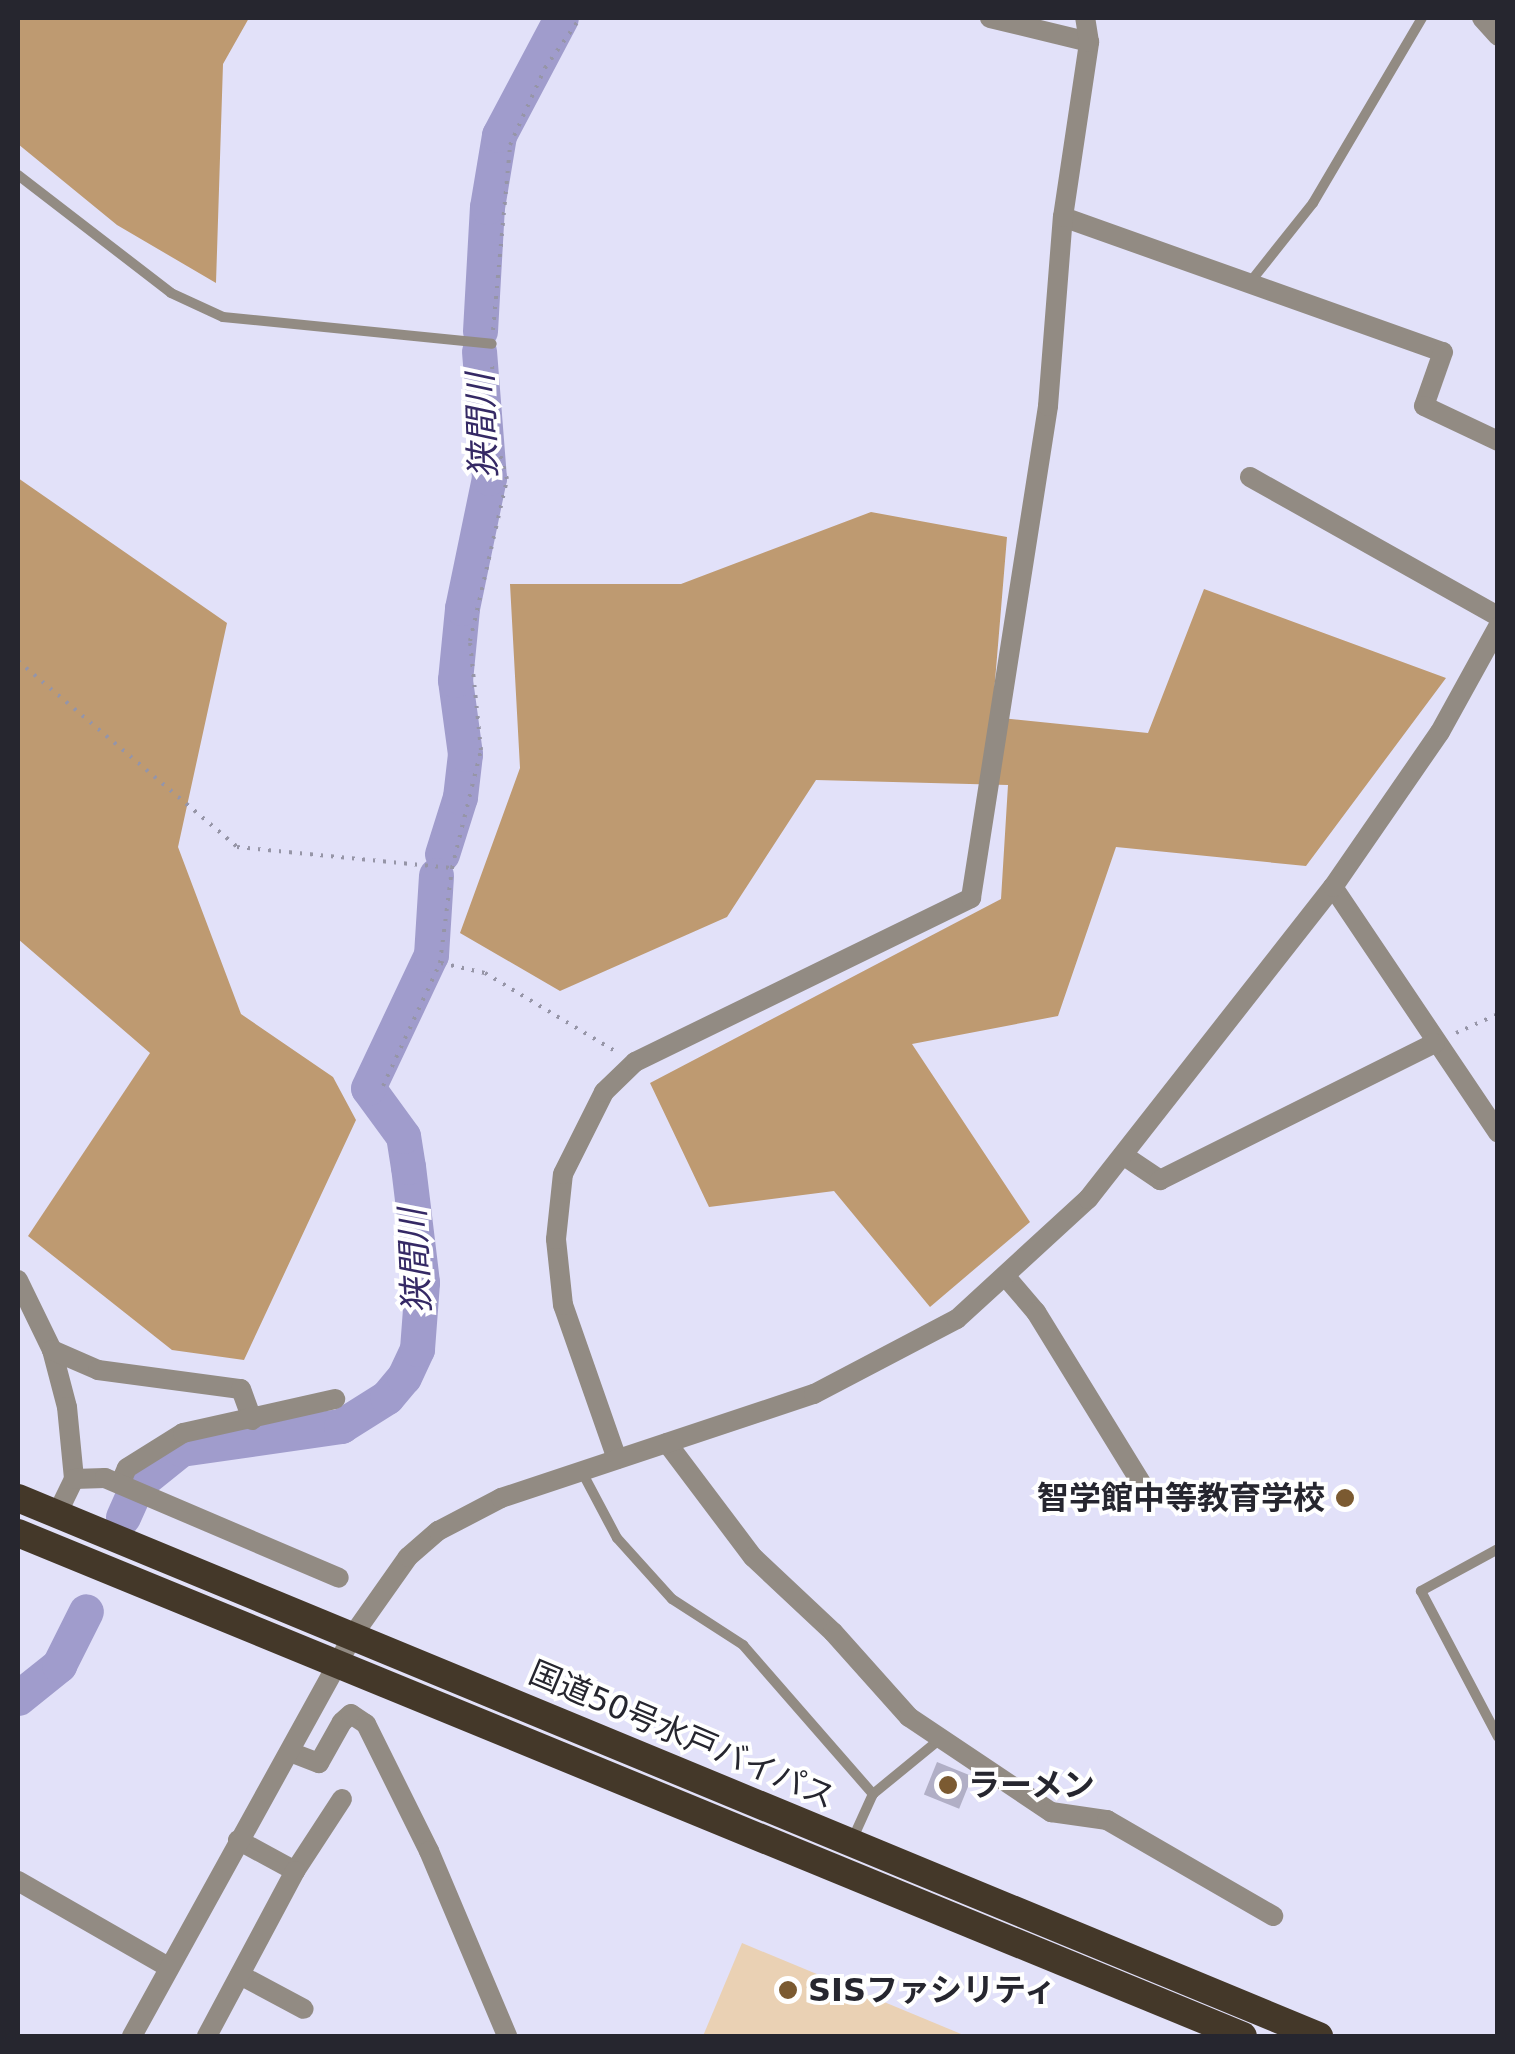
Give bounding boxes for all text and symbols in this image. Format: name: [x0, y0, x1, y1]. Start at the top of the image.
water label: 狭間川: [459, 373, 505, 479]
water label: 狭間川: [391, 1207, 439, 1315]
place label: 智学館中等教育学校: [1037, 1479, 1325, 1517]
marker: 智学館中等教育学校: [1334, 1487, 1356, 1509]
street label: 国道50号水戸バイパス: [523, 1653, 841, 1817]
place label: ラーメン: [968, 1766, 1096, 1804]
marker: ラーメン: [937, 1774, 959, 1796]
place label: SISファシリティ: [808, 1971, 1058, 2009]
marker: SISファシリティ: [777, 1979, 799, 2001]

